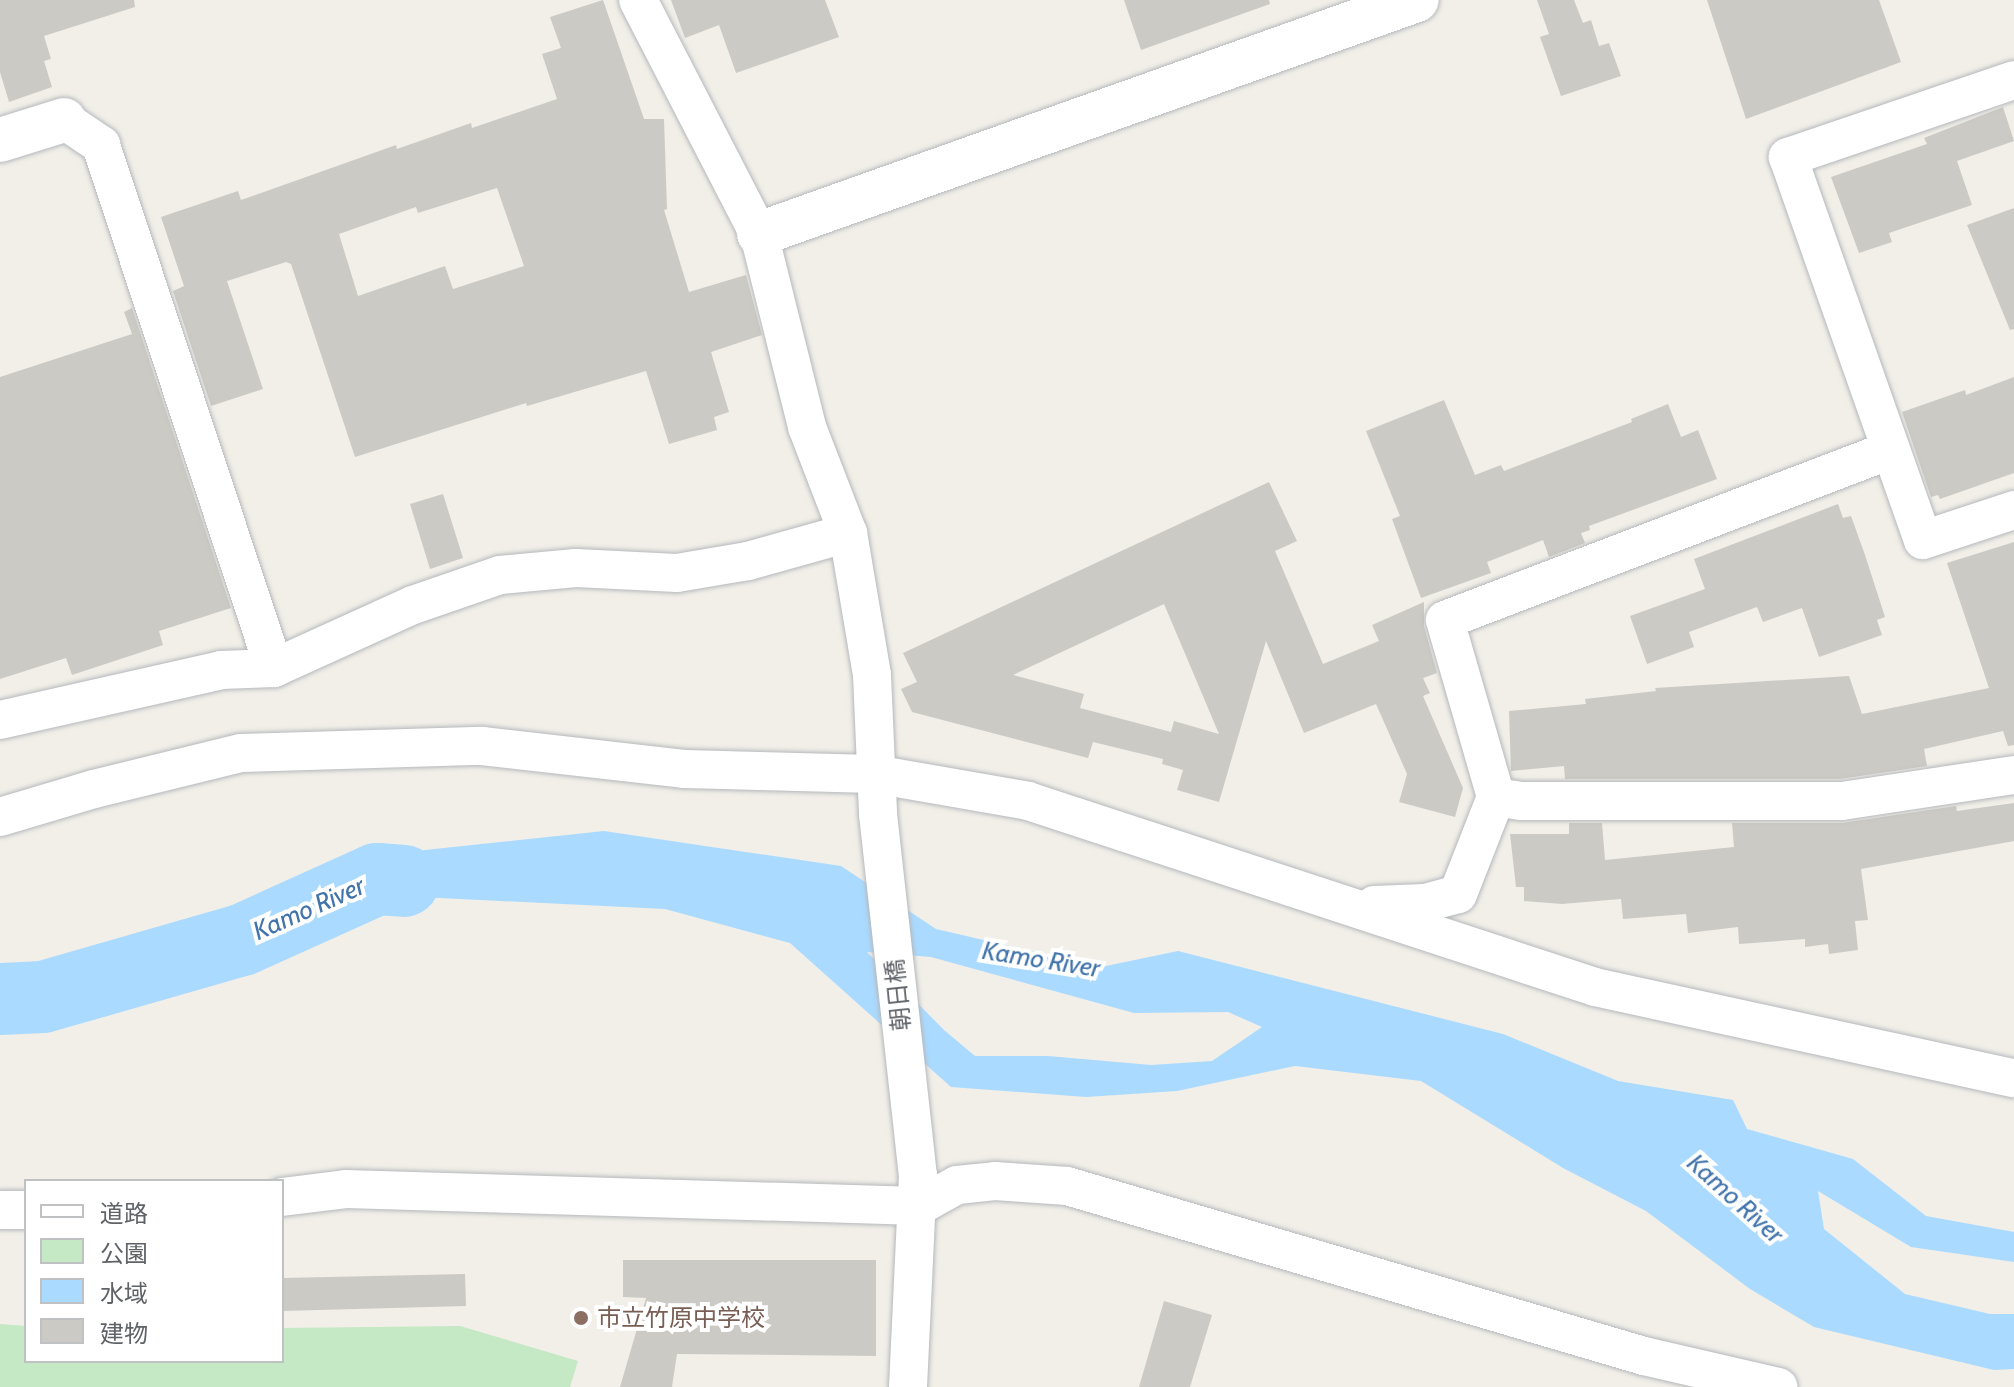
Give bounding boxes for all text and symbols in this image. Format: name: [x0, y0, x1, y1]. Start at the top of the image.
water label: Kamo River: [248, 871, 370, 947]
water label: Kamo River: [980, 935, 1102, 985]
street label: 朝日橋: [880, 958, 916, 1032]
water label: Kamo River: [1680, 1148, 1790, 1250]
legend: [24, 1179, 284, 1363]
text: 道路: [100, 1199, 148, 1228]
text: 公園: [100, 1239, 148, 1268]
text: 水域: [100, 1279, 148, 1308]
place label: 市立竹原中学校: [597, 1304, 765, 1332]
marker: 市立竹原中学校: [572, 1309, 590, 1327]
text: 建物: [100, 1319, 148, 1348]

